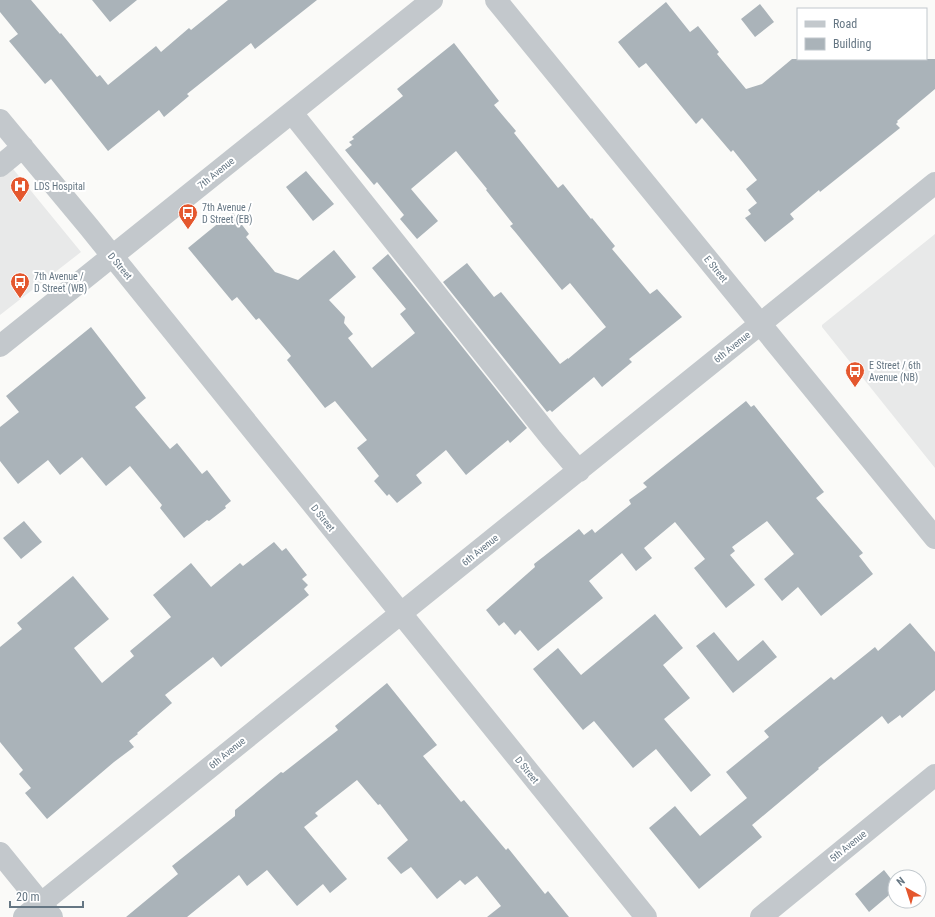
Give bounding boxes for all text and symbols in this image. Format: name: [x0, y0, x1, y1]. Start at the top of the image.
legend: [797, 8, 927, 60]
text: Road: [833, 17, 857, 31]
text: Building: [833, 37, 871, 51]
street label: 7th Avenue: [196, 155, 237, 191]
hospital icon: LDS Hospital: [9, 175, 31, 203]
place label: LDS Hospital: [34, 181, 85, 192]
bus stop icon: 7th Avenue / D Street (EB): [177, 202, 199, 230]
place label: 7th Avenue / D Street (EB): [202, 202, 253, 226]
street label: D Street: [106, 250, 134, 282]
street label: E Street: [702, 254, 730, 284]
bus stop icon: 7th Avenue / D Street (WB): [9, 271, 31, 299]
place label: 7th Avenue / D Street (WB): [34, 271, 87, 295]
street label: 6th Avenue: [712, 329, 753, 365]
bus stop icon: E Street / 6th Avenue (NB): [844, 360, 866, 388]
place label: E Street / 6th Avenue (NB): [869, 360, 921, 384]
street label: D Street: [309, 502, 337, 534]
street label: 6th Avenue: [460, 532, 501, 568]
street label: 6th Avenue: [207, 735, 248, 771]
street label: D Street: [513, 754, 541, 786]
street label: 5th Avenue: [828, 828, 869, 864]
north arrow: [887, 869, 927, 909]
text: N: [894, 874, 908, 889]
scale bar: [10, 883, 83, 909]
text: 20 m: [16, 890, 40, 904]

